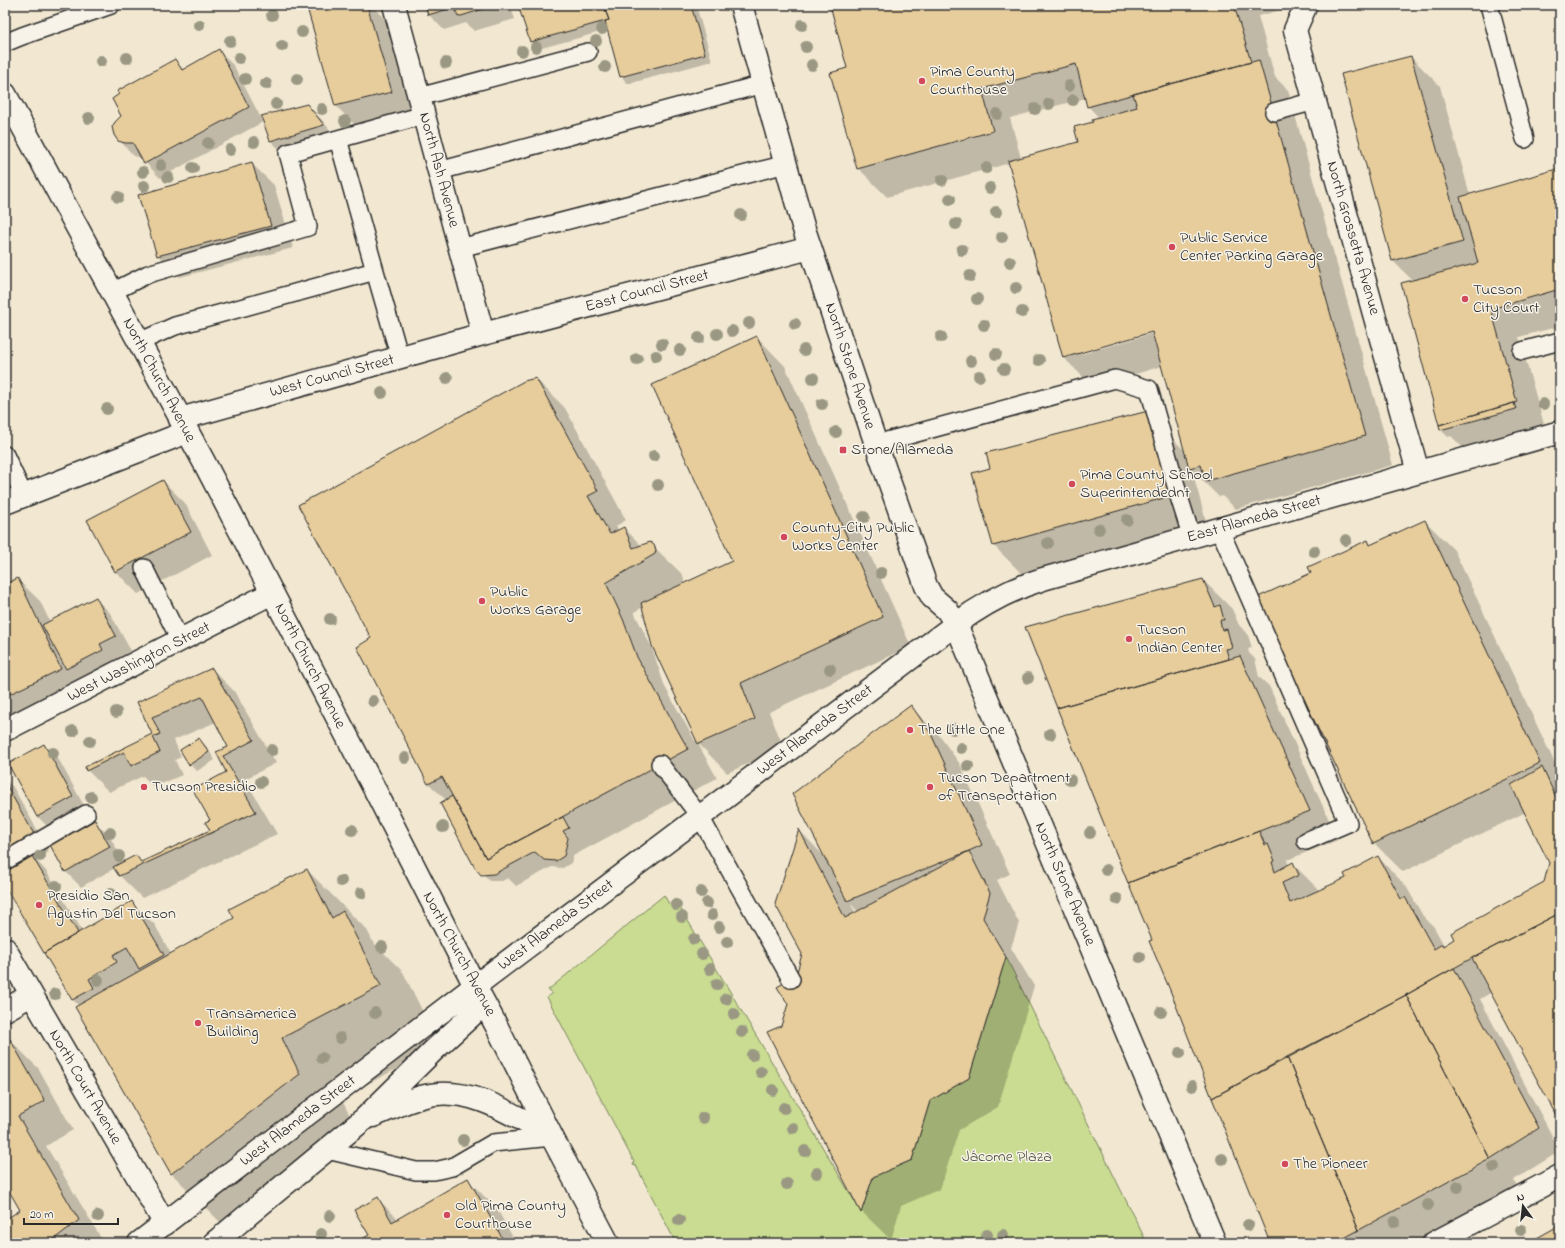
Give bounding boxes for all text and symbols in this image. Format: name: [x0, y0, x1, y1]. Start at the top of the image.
place label: Pima County Courthouse: [930, 60, 1015, 102]
marker: Pima County Courthouse: [917, 76, 927, 86]
street label: North Ash Avenue: [412, 110, 466, 231]
street label: North Grossetta Avenue: [1320, 158, 1387, 319]
place label: Public Service Center Parking Garage: [1180, 226, 1324, 268]
marker: Public Service Center Parking Garage: [1167, 242, 1177, 252]
street label: East Council Street: [583, 263, 712, 319]
place label: Tucson City Court: [1473, 278, 1540, 320]
marker: Tucson City Court: [1460, 294, 1470, 304]
street label: North Stone Avenue: [818, 300, 882, 433]
street label: North Church Avenue: [116, 313, 202, 447]
street label: West Council Street: [267, 348, 398, 404]
place label: Stone/Alameda: [851, 438, 953, 462]
marker: Stone/Alameda: [838, 445, 848, 455]
place label: Pima County School Superintendednt: [1080, 463, 1213, 505]
marker: Pima County School Superintendednt: [1067, 479, 1077, 489]
street label: East Alameda Street: [1184, 488, 1325, 550]
place label: County-City Public Works Center: [792, 516, 915, 558]
marker: County-City Public Works Center: [779, 532, 789, 542]
place label: Public Works Garage: [490, 580, 582, 622]
marker: Public Works Garage: [477, 596, 487, 606]
street label: North Church Avenue: [268, 599, 352, 734]
street label: West Washington Street: [63, 615, 215, 709]
place label: Tucson Indian Center: [1137, 618, 1222, 660]
marker: Tucson Indian Center: [1124, 634, 1134, 644]
street label: West Alameda Street: [752, 678, 879, 782]
place label: The Little One: [918, 718, 1006, 742]
marker: The Little One: [905, 725, 915, 735]
place label: Tucson Department of Transportation: [938, 766, 1071, 808]
place label: Tucson Presidio: [152, 775, 256, 799]
marker: Tucson Presidio: [139, 782, 149, 792]
marker: Tucson Department of Transportation: [925, 782, 935, 792]
street label: North Stone Avenue: [1028, 819, 1102, 950]
street label: West Alameda Street: [493, 873, 620, 977]
place label: Presidio San Agustin Del Tucson: [47, 884, 176, 926]
street label: North Church Avenue: [416, 887, 502, 1021]
marker: Presidio San Agustin Del Tucson: [34, 900, 44, 910]
place label: Transamerica Building: [205, 1002, 297, 1044]
marker: Transamerica Building: [193, 1018, 203, 1028]
street label: North Court Avenue: [42, 1025, 128, 1150]
street label: West Alameda Street: [235, 1069, 362, 1173]
park label: Jácome Plaza: [962, 1145, 1052, 1169]
place label: The Pioneer: [1293, 1152, 1368, 1176]
marker: The Pioneer: [1280, 1159, 1290, 1169]
north arrow: [1503, 1186, 1543, 1226]
text: N: [1515, 1189, 1526, 1206]
place label: Old Pima County Courthouse: [455, 1194, 566, 1236]
scale bar: [24, 1200, 118, 1226]
text: 20 m: [30, 1206, 53, 1224]
marker: Old Pima County Courthouse: [442, 1210, 452, 1220]

